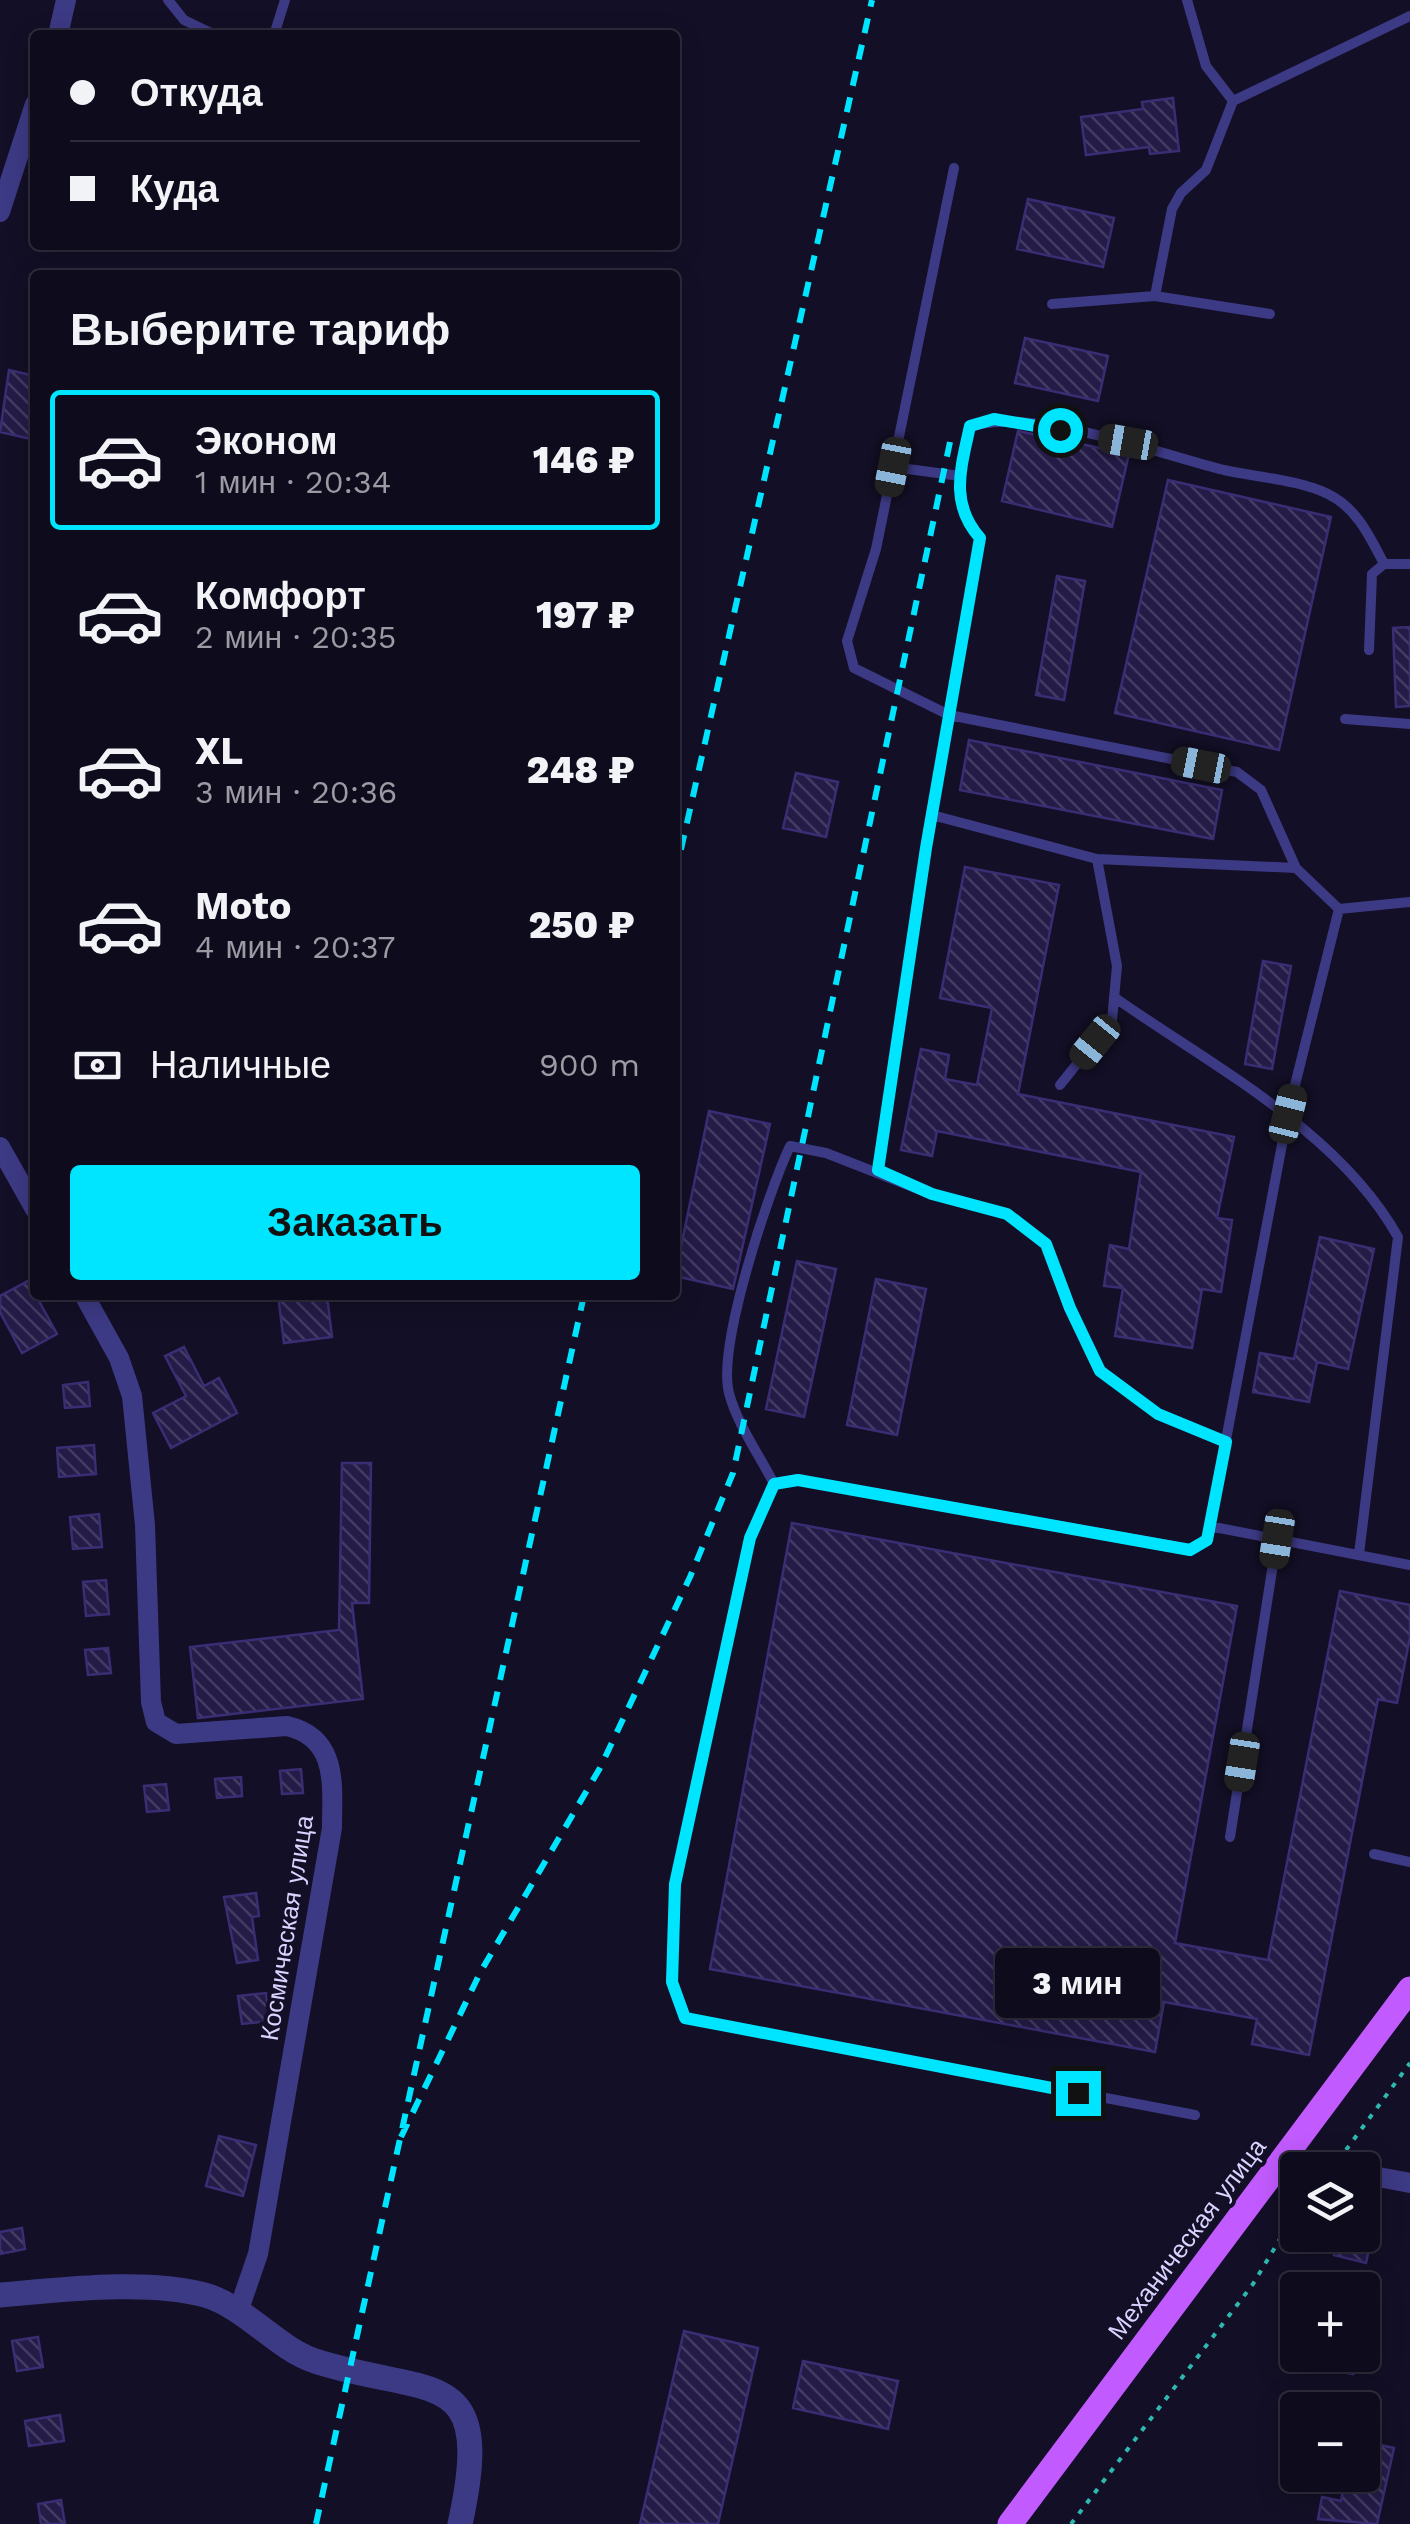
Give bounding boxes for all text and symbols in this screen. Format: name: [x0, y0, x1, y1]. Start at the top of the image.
text: Откуда: [130, 71, 263, 115]
text: Куда: [130, 167, 219, 211]
text: Выберите тариф: [70, 303, 450, 356]
route start: [1038, 408, 1083, 453]
icon: car: [75, 415, 165, 505]
text: Эконом: [195, 419, 338, 463]
car: [1096, 422, 1160, 462]
car: [873, 435, 913, 499]
text: 146 ₽: [533, 438, 635, 482]
text: 1 мин · 20:34: [195, 463, 391, 501]
icon: car: [75, 570, 165, 660]
text: Комфорт: [195, 574, 366, 618]
text: 197 ₽: [536, 593, 635, 637]
text: 2 мин · 20:35: [195, 618, 396, 656]
icon: car: [75, 725, 165, 815]
text: XL: [195, 729, 243, 773]
car: [1169, 745, 1233, 785]
text: 248 ₽: [527, 748, 635, 792]
text: 3 мин · 20:36: [195, 773, 397, 811]
icon: car: [75, 880, 165, 970]
text: Moto: [195, 884, 291, 928]
text: 250 ₽: [528, 903, 635, 947]
text: 4 мин · 20:37: [195, 928, 395, 966]
car: [1064, 1009, 1126, 1075]
icon: cash: [70, 1038, 125, 1093]
text: Наличные: [150, 1043, 331, 1087]
text: 900 m: [539, 1046, 640, 1084]
car: [1266, 1081, 1310, 1147]
button: Заказать: [70, 1165, 640, 1280]
car: [1257, 1507, 1297, 1571]
car: [1222, 1730, 1262, 1794]
street label: Космическая улица: [255, 1813, 319, 2043]
callout: 3 мин: [996, 1948, 1160, 2018]
text: 3 мин: [1032, 1964, 1123, 2002]
route end: [1056, 2071, 1101, 2116]
street label: Механическая улица: [1102, 2133, 1272, 2345]
map controls: [1280, 2152, 1380, 2492]
button: layers: [1280, 2152, 1380, 2252]
button: +: [1280, 2272, 1380, 2372]
button: −: [1280, 2392, 1380, 2492]

